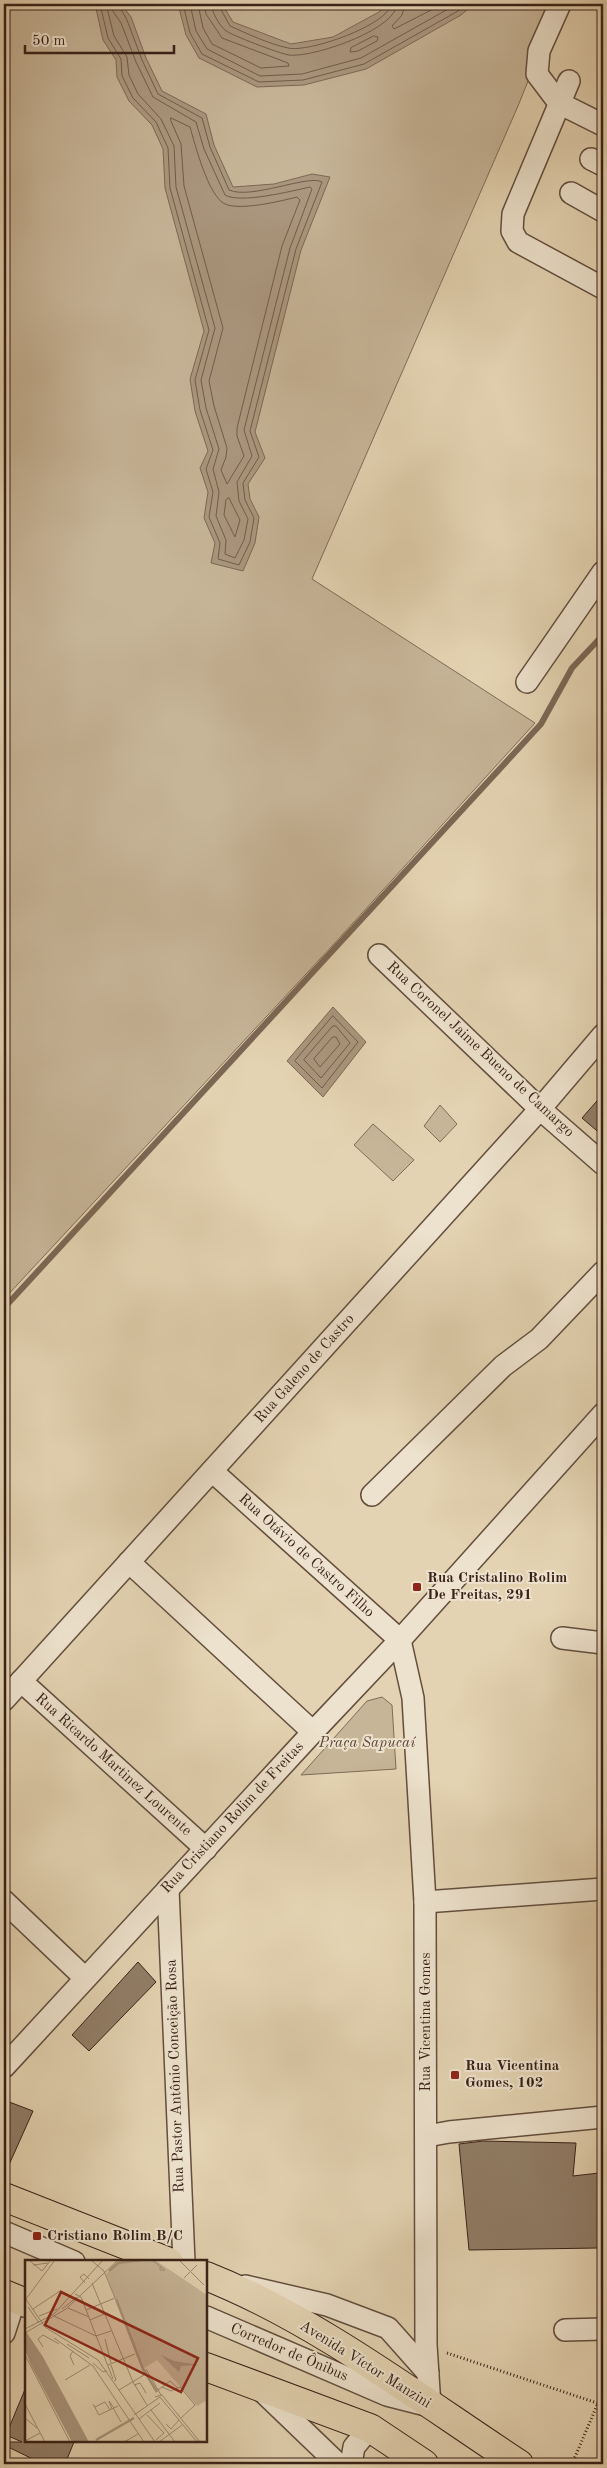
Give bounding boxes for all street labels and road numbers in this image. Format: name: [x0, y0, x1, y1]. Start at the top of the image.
street label: Rua Coronel Jaime Bueno de Camargo: [384, 959, 576, 1141]
street label: Rua Galeno de Castro: [252, 1312, 358, 1426]
street label: Rua Otávio de Castro Filho: [235, 1491, 377, 1621]
street label: Rua Ricardo Martinez Lourente: [32, 1691, 194, 1839]
street label: Rua Cristiano Rolim de Freitas: [159, 1739, 307, 1897]
street label: Rua Vicentina Gomes: [419, 1952, 434, 2092]
street label: Rua Pastor Antônio Conceição Rosa: [164, 1958, 188, 2193]
street label: Avenida Víctor Manzini: [297, 2318, 433, 2412]
street label: Corredor de Ônibus: [228, 2319, 351, 2385]

